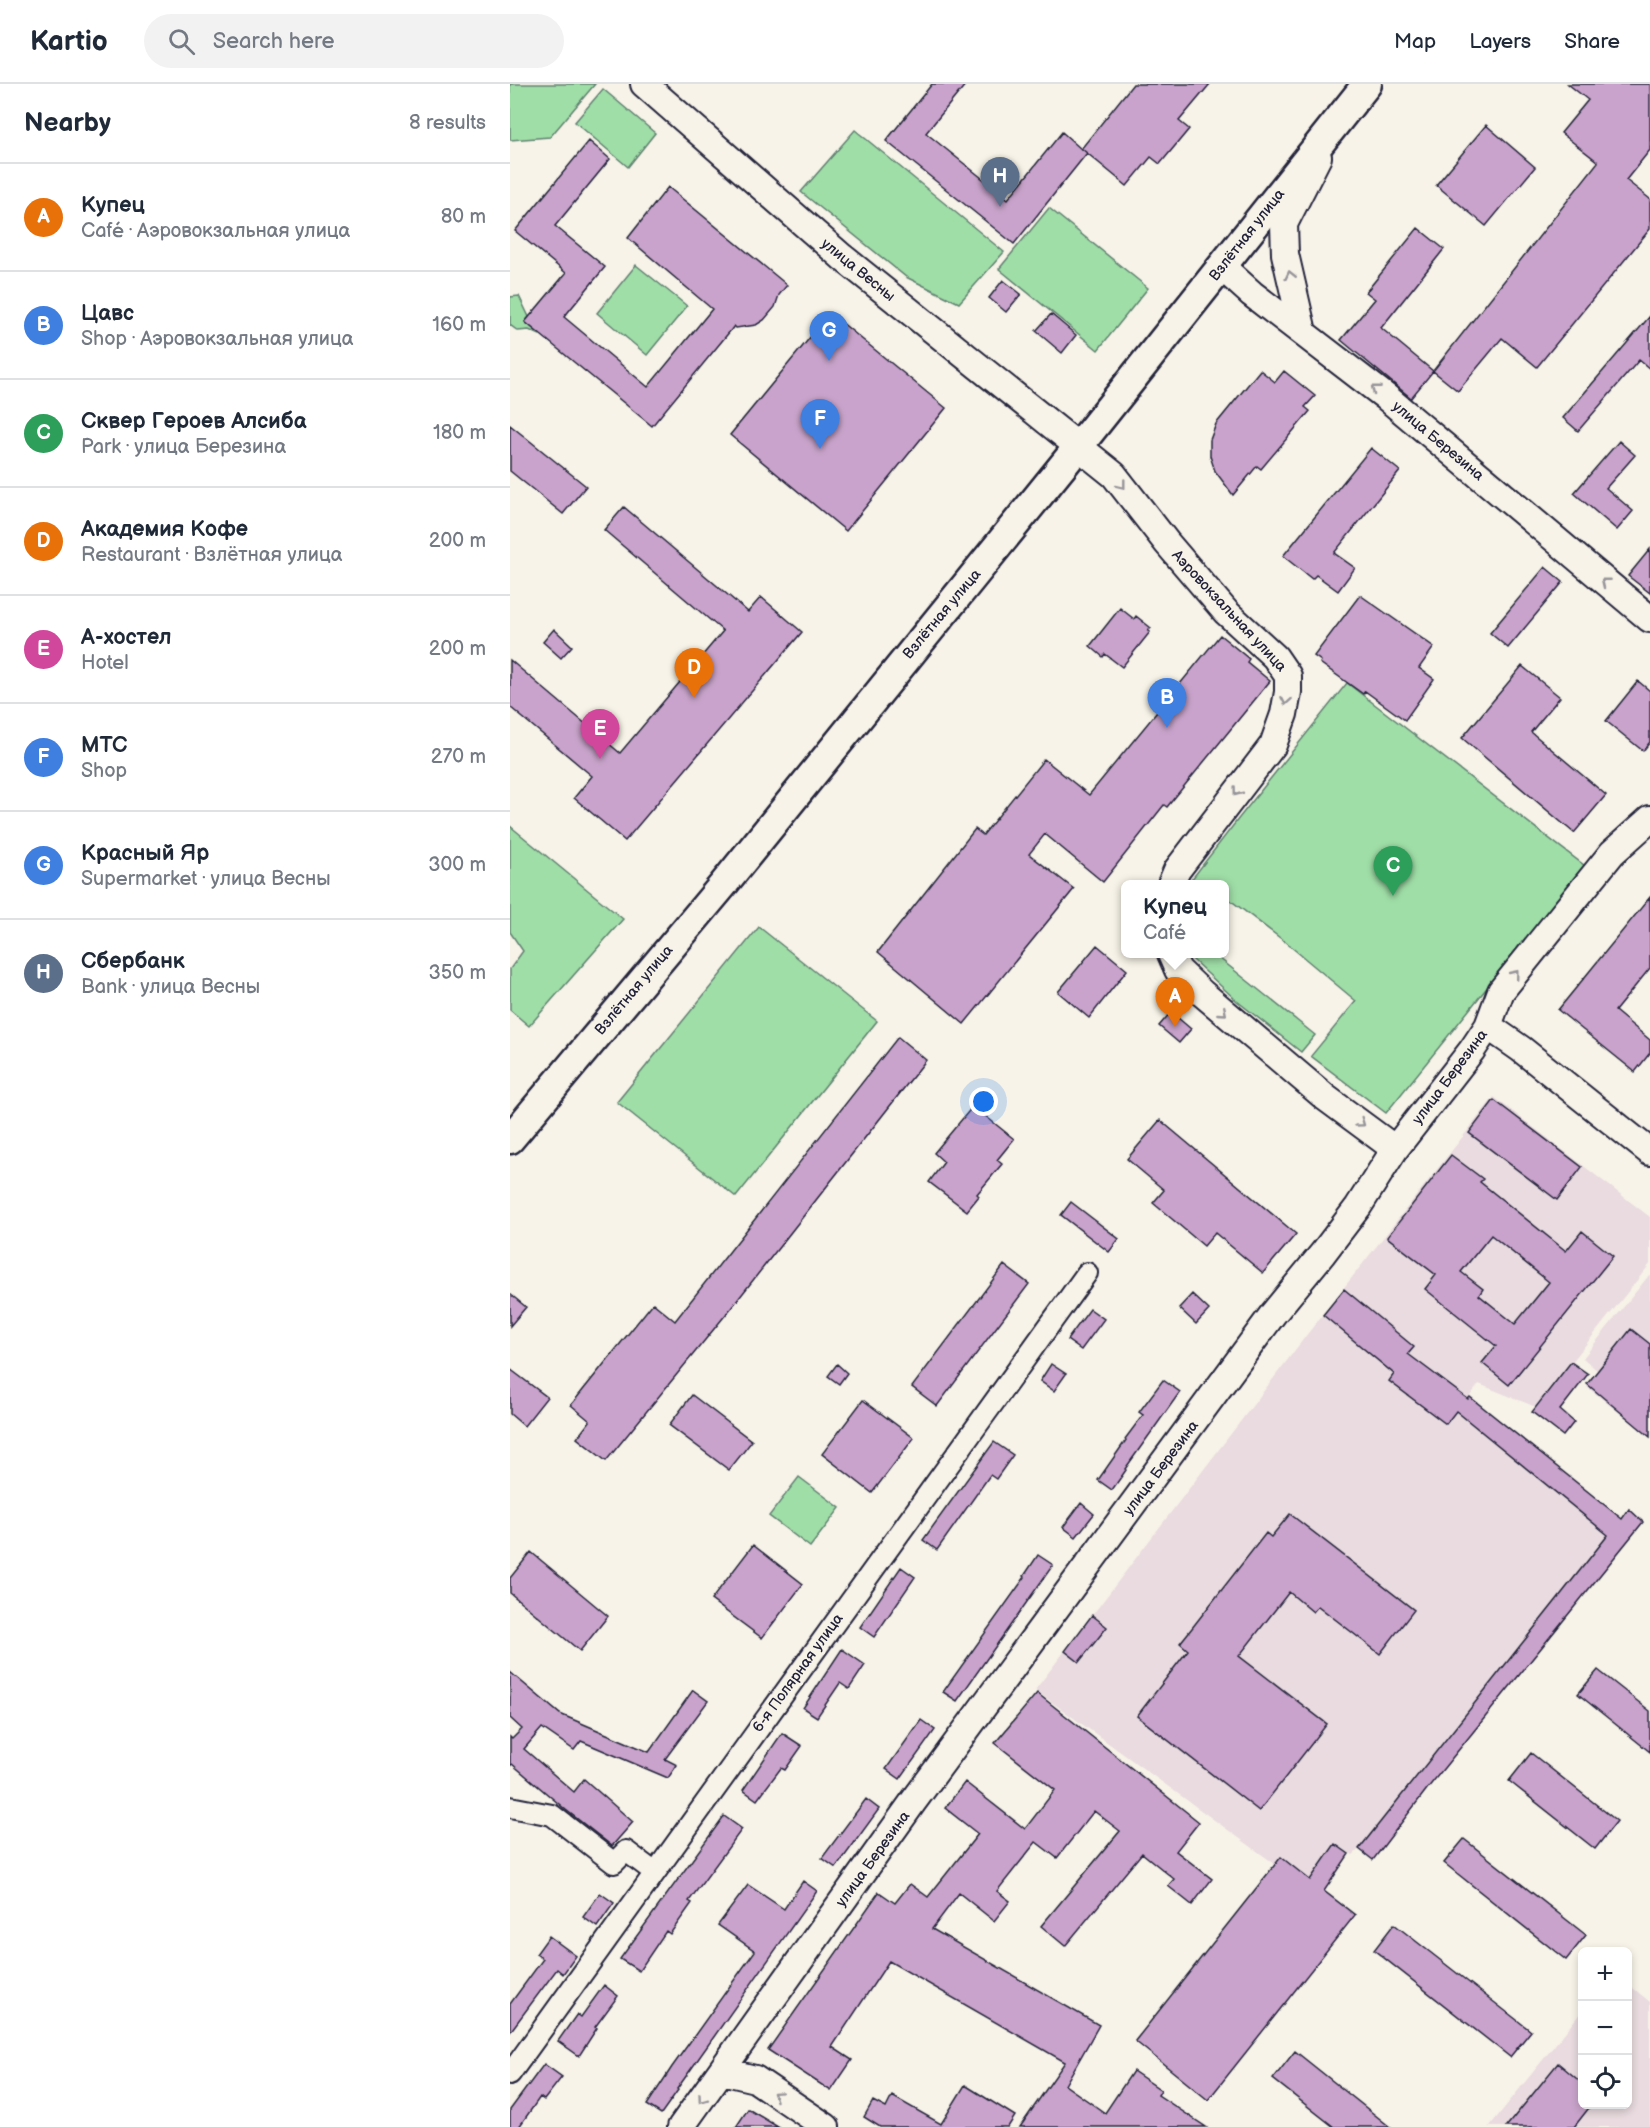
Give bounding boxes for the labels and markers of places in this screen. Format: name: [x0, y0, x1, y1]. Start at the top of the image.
pin: H: [980, 158, 1020, 207]
pin: G: [810, 312, 848, 361]
pin: F: [800, 400, 840, 449]
pin: D: [674, 648, 714, 698]
pin: B: [1148, 678, 1186, 728]
pin: E: [580, 710, 620, 759]
pin: C: [1374, 846, 1412, 896]
pin: A: [1156, 978, 1194, 1027]

